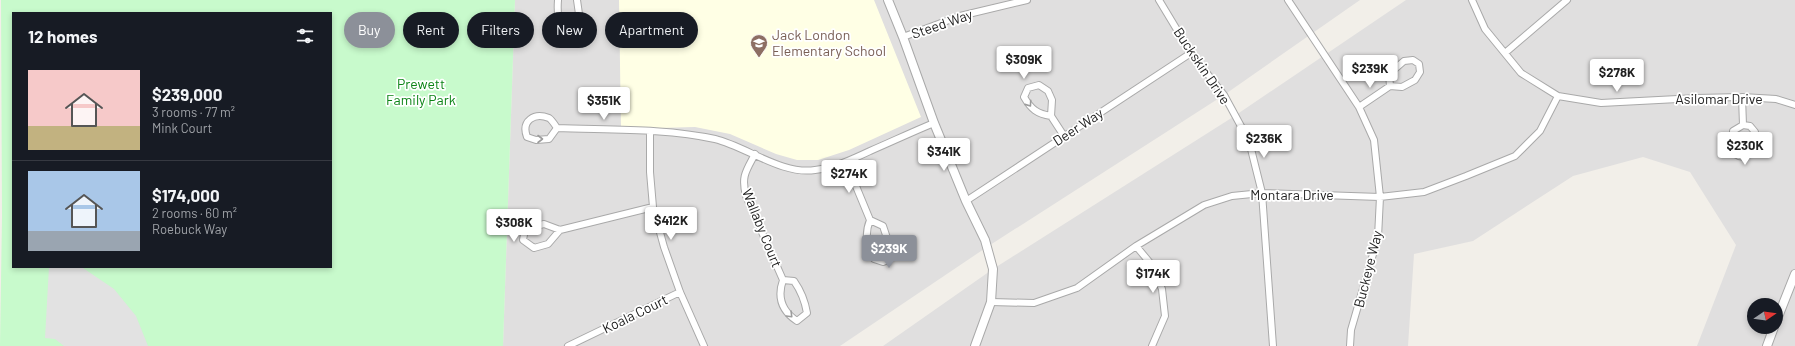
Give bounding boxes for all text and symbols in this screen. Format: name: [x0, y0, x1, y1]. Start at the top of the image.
street label: Steed Way: [909, 5, 975, 42]
chip: Buy: [344, 12, 395, 48]
chip: Rent: [403, 12, 459, 48]
chip: Filters: [467, 12, 534, 48]
chip: New: [542, 12, 597, 48]
chip: Apartment: [605, 12, 698, 48]
street label: Buckskin Drive: [1170, 24, 1234, 107]
icon: filters: [294, 25, 316, 47]
text: 12 homes: [28, 26, 98, 46]
place label: Jack London Elementary School: [772, 26, 886, 59]
school or university icon: Jack London Elementary School: [749, 33, 769, 58]
pin: $309K: [996, 46, 1052, 80]
text: $309K: [1006, 51, 1042, 67]
pin: $239K: [1342, 55, 1398, 89]
pin: $278K: [1589, 59, 1645, 93]
text: $239K: [1352, 60, 1388, 76]
text: $278K: [1599, 64, 1635, 80]
park label: Prewett Family Park: [386, 75, 456, 108]
text: $239,000: [152, 84, 222, 104]
icon: home: [60, 86, 108, 134]
pin: $351K: [576, 87, 632, 121]
street label: Asilomar Drive: [1675, 90, 1763, 107]
text: $351K: [587, 92, 621, 108]
one-way arrow: [1024, 100, 1032, 107]
text: 3 rooms · 77 m²: [152, 104, 235, 120]
street label: Deer Way: [1049, 104, 1107, 149]
text: Mink Court: [152, 120, 212, 136]
pin: $236K: [1236, 125, 1292, 159]
text: $236K: [1246, 130, 1282, 146]
pin: $230K: [1717, 132, 1773, 166]
one-way arrow: [537, 135, 543, 143]
text: $230K: [1726, 137, 1764, 153]
pin: $341K: [916, 138, 972, 172]
text: $341K: [927, 143, 961, 159]
pin: $274K: [821, 160, 877, 194]
text: $274K: [830, 165, 868, 181]
text: $174,000: [152, 185, 220, 205]
street label: Wallaby Court: [739, 186, 786, 270]
street label: Montara Drive: [1250, 186, 1334, 203]
icon: home: [60, 187, 108, 235]
text: 2 rooms · 60 m²: [152, 205, 237, 221]
pin: $412K: [643, 207, 699, 241]
pin: $308K: [486, 209, 542, 243]
text: $412K: [654, 212, 688, 228]
text: $308K: [495, 214, 533, 230]
text: Roebuck Way: [152, 221, 227, 237]
street label: Buckeye Way: [1350, 228, 1385, 309]
pin: $239K: [861, 235, 917, 269]
text: $239K: [871, 240, 907, 256]
pin: $174K: [1125, 260, 1181, 294]
text: $174K: [1136, 265, 1170, 281]
street label: Koala Court: [599, 290, 670, 337]
north arrow: [1747, 298, 1783, 334]
map controls: [1747, 298, 1783, 334]
one-way arrow: [785, 310, 793, 318]

